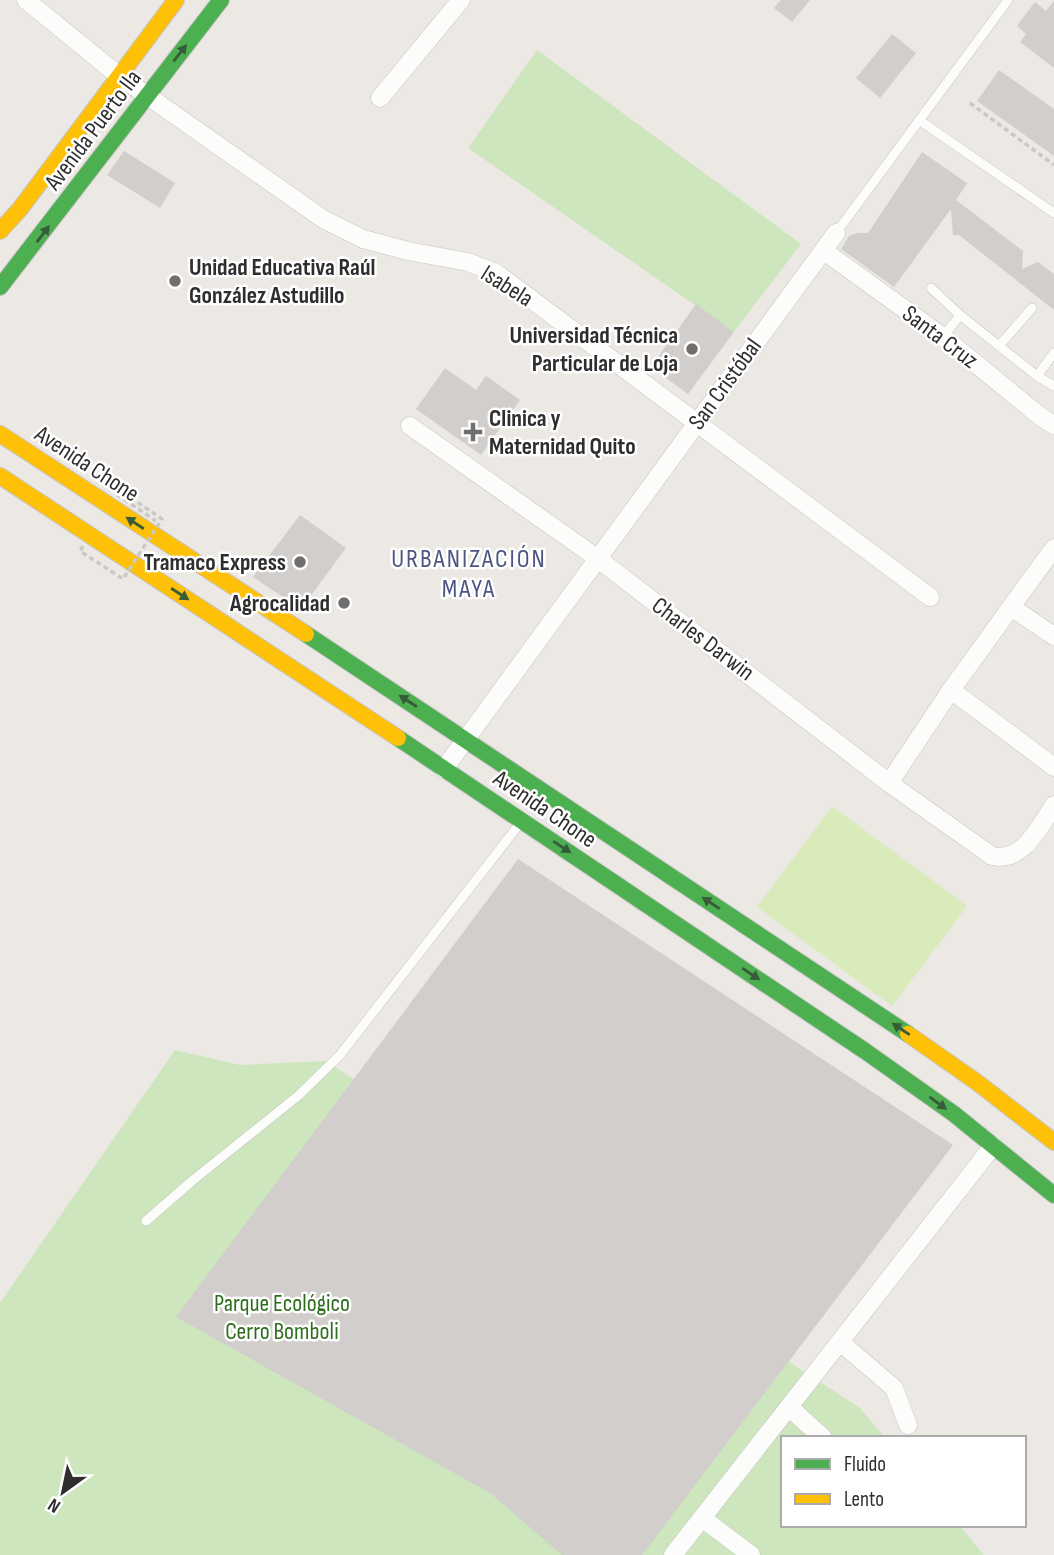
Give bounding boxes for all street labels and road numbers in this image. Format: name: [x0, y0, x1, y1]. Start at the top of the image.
street label: Avenida Puerto Ila: [38, 64, 148, 197]
street label: Isabela: [476, 259, 538, 313]
street label: Santa Cruz: [896, 299, 984, 375]
street label: San Cristóbal: [682, 333, 768, 435]
street label: Avenida Chone: [29, 419, 145, 508]
street label: Charles Darwin: [646, 591, 760, 687]
street label: Avenida Chone: [487, 763, 602, 854]

